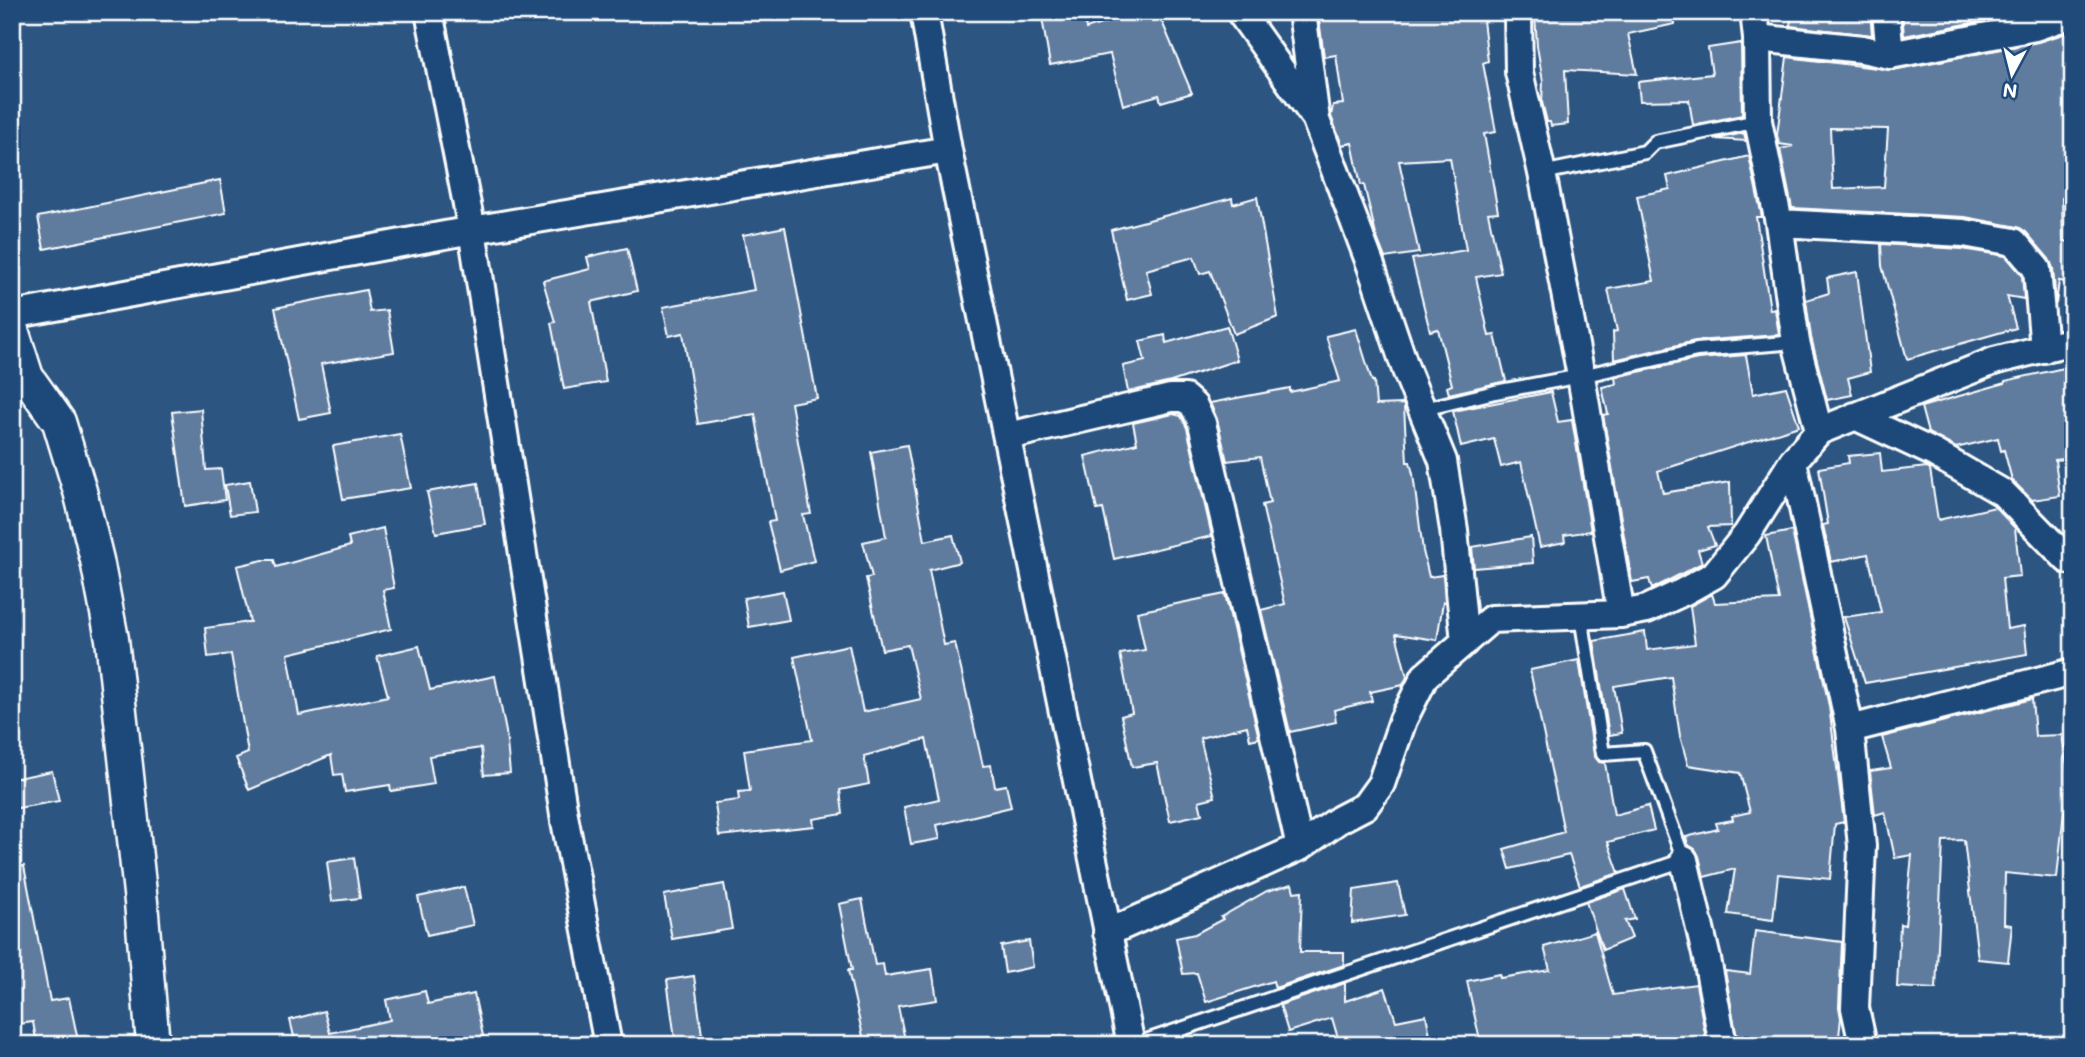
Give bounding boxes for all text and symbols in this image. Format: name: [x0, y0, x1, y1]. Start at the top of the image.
north arrow: [1976, 38, 2046, 108]
text: N: [2001, 78, 2019, 105]

